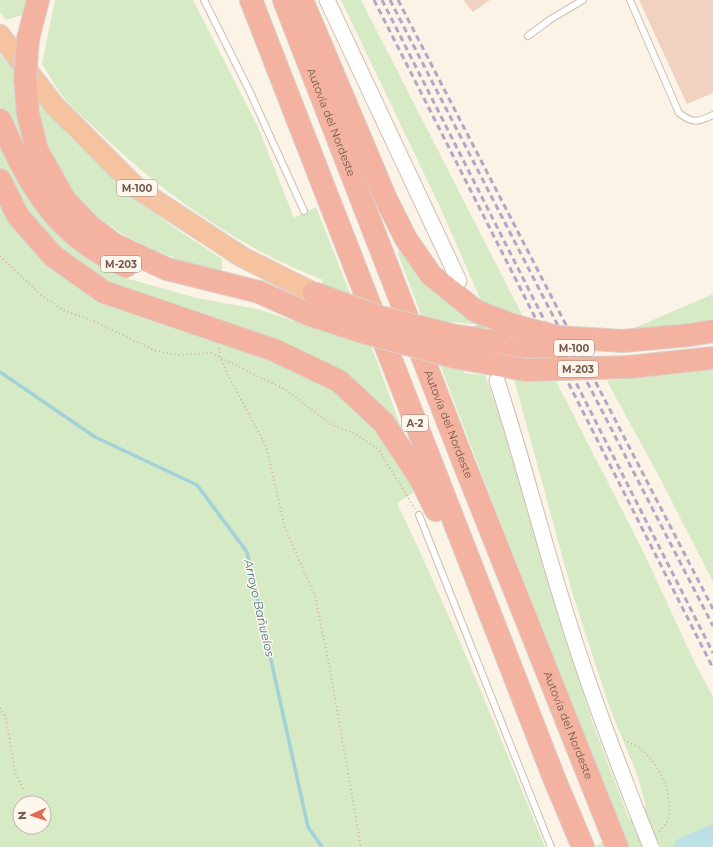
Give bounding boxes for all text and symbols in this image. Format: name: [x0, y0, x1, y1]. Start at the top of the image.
street label: Autovía del Nordeste: [304, 66, 359, 179]
road number: M-100: [117, 180, 157, 196]
road number: M-203: [101, 256, 141, 272]
road number: M-100: [554, 340, 594, 356]
road number: M-203: [558, 361, 598, 377]
street label: Autovía del Nordeste: [421, 368, 476, 481]
road number: A-2: [402, 415, 428, 431]
water label: Arroyo Bañuelos: [241, 557, 278, 658]
street label: Autovía del Nordeste: [541, 669, 596, 782]
north arrow: [12, 795, 52, 835]
text: N: [15, 811, 29, 820]

